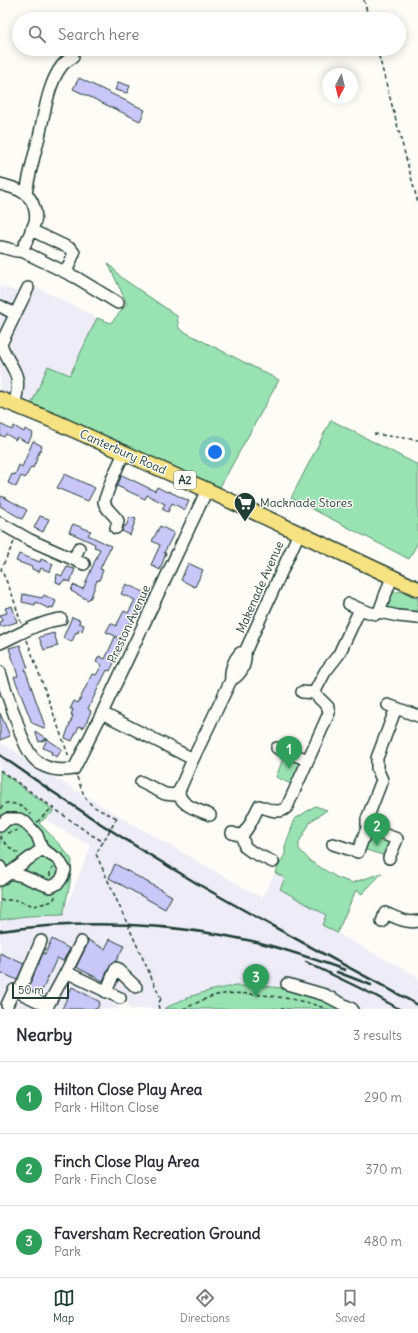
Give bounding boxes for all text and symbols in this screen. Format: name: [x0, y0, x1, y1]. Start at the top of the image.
search box: [12, 12, 406, 56]
icon: search: [26, 23, 48, 45]
text: Search here: [58, 25, 139, 44]
north arrow: [322, 68, 358, 104]
street label: Canterbury Road: [78, 426, 169, 477]
your location: [205, 442, 225, 462]
road number: A2: [174, 471, 196, 489]
supermarket icon: Macknade Stores: [232, 490, 258, 523]
place label: Macknade Stores: [260, 495, 352, 510]
street label: Makenade Avenue: [232, 538, 287, 635]
street label: Preston Avenue: [104, 582, 153, 665]
pin: 1: [276, 736, 302, 769]
pin: 2: [364, 813, 390, 846]
pin: 3: [243, 964, 269, 997]
scale bar: [12, 981, 69, 1000]
text: 50 m: [18, 983, 44, 997]
text: Nearby: [16, 1024, 72, 1046]
text: 3 results: [353, 1027, 402, 1044]
text: Hilton Close Play Area: [54, 1080, 202, 1099]
text: 1: [26, 1089, 32, 1106]
text: 290 m: [364, 1089, 402, 1106]
text: Park · Hilton Close: [54, 1099, 159, 1116]
text: Finch Close Play Area: [54, 1152, 199, 1171]
text: 2: [25, 1161, 33, 1178]
text: 370 m: [365, 1161, 402, 1178]
text: Park · Finch Close: [54, 1171, 157, 1188]
text: Faversham Recreation Ground: [54, 1224, 260, 1243]
text: 3: [25, 1233, 33, 1250]
text: 480 m: [364, 1233, 402, 1250]
text: Park: [54, 1243, 81, 1260]
tab: Map: [53, 1287, 75, 1325]
tab: Directions: [180, 1287, 230, 1325]
tab: Saved: [335, 1287, 365, 1325]

